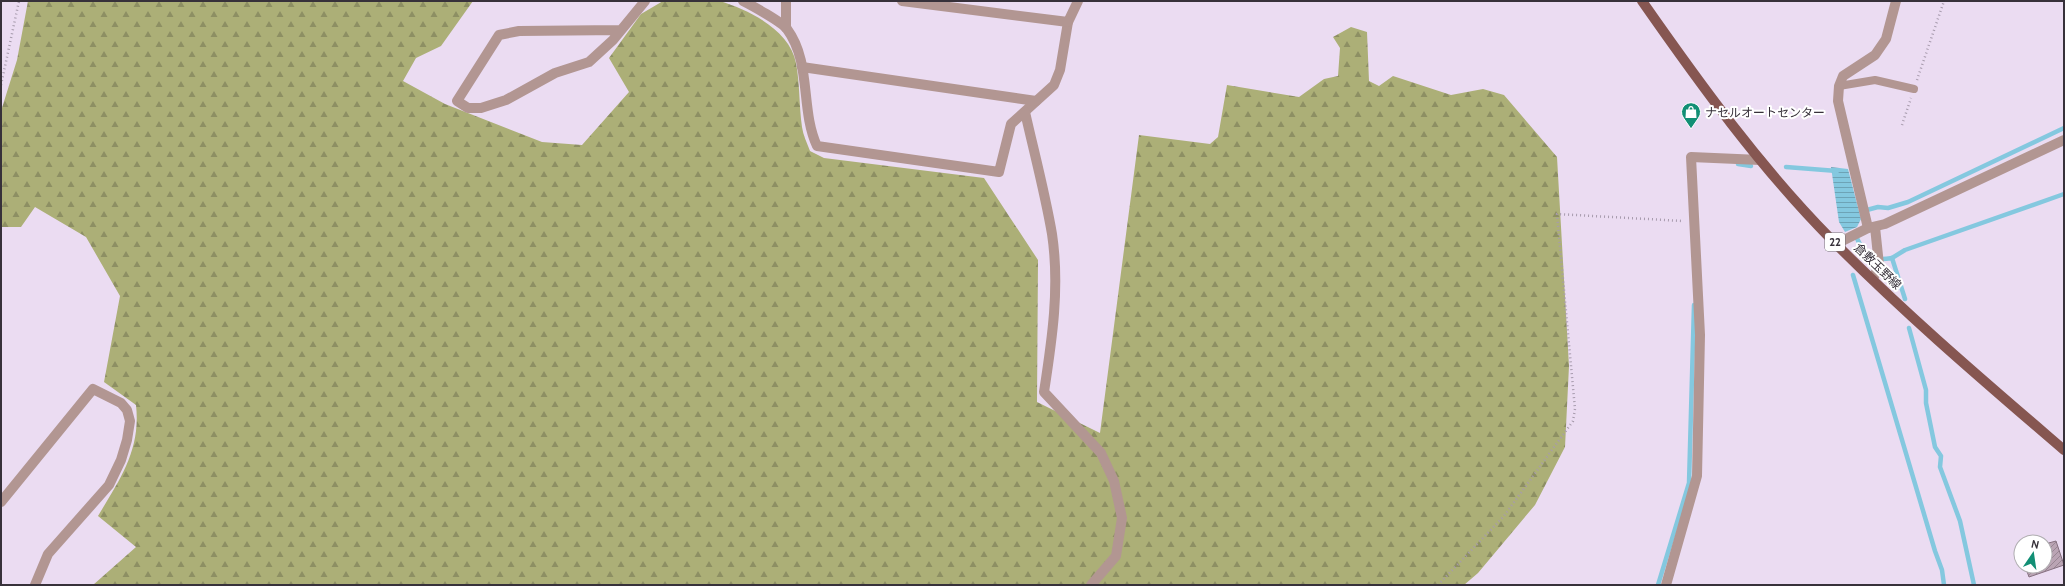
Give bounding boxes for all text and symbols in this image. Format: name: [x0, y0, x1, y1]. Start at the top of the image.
shop icon: ナセルオートセンター: [1680, 101, 1702, 129]
place label: ナセルオートセンター: [1705, 105, 1825, 120]
road number: 22: [1825, 233, 1845, 251]
street label: 倉敷玉野線: [1851, 240, 1905, 292]
north arrow: [2013, 534, 2053, 574]
text: N: [2030, 537, 2041, 552]

